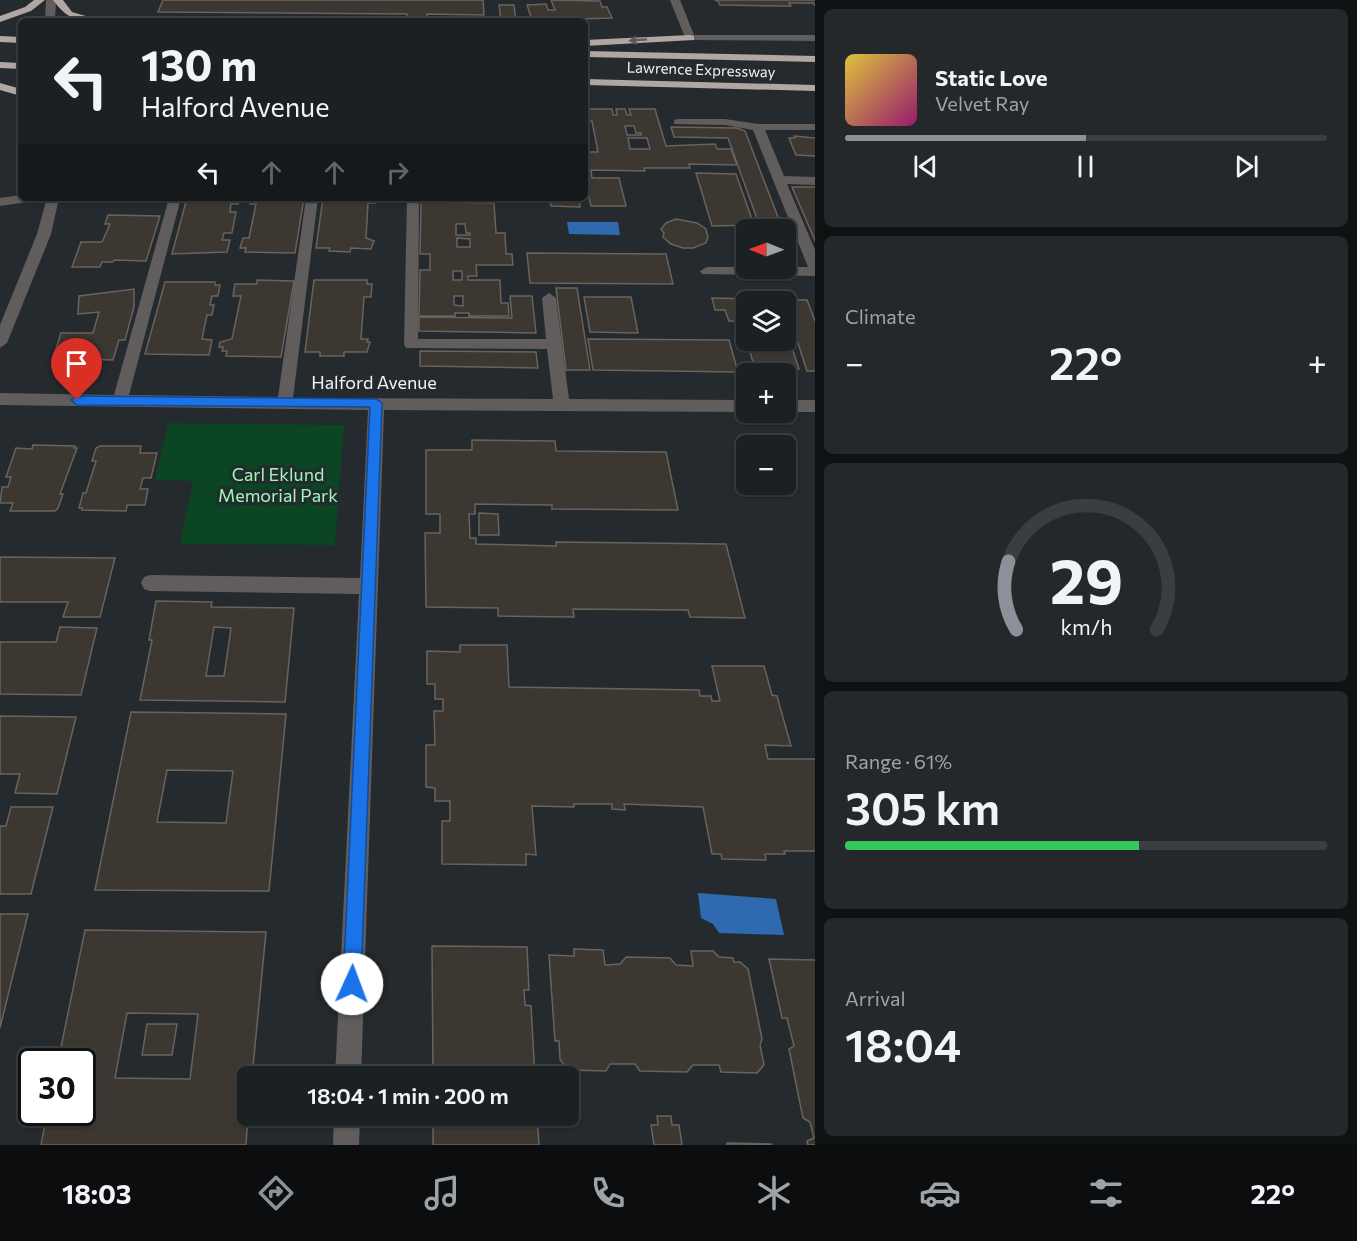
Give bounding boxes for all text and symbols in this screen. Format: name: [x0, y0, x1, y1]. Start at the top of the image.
one-way arrow: [628, 35, 647, 44]
text: 130 m: [141, 38, 257, 90]
icon: left: [42, 42, 120, 120]
street label: Lawrence Expressway: [626, 57, 776, 81]
text: Static Love: [935, 64, 1048, 91]
text: Halford Avenue: [141, 90, 329, 123]
text: Velvet Ray: [935, 91, 1029, 115]
icon: previous: [909, 150, 942, 183]
icon: pause: [1069, 150, 1102, 183]
icon: next: [1230, 150, 1263, 183]
icon: left: [192, 156, 225, 189]
icon: ahead: [255, 156, 288, 189]
icon: ahead: [318, 156, 351, 189]
icon: right: [381, 156, 414, 189]
north arrow: [736, 219, 796, 279]
map controls: [736, 219, 796, 495]
button: layers: [736, 291, 796, 351]
text: Climate: [845, 304, 915, 328]
text: 22°: [1049, 334, 1122, 389]
pin: [51, 338, 102, 400]
text: −: [845, 341, 864, 382]
text: +: [1308, 341, 1327, 382]
icon: arrive: [60, 347, 93, 380]
button: +: [736, 363, 796, 423]
street label: Halford Avenue: [311, 371, 437, 393]
button: −: [736, 435, 796, 495]
park label: Carl Eklund Memorial Park: [218, 463, 338, 506]
text: 29: [1049, 541, 1123, 617]
text: km/h: [1060, 613, 1112, 639]
text: Range · 61%: [845, 749, 952, 773]
text: 305 km: [845, 779, 1000, 834]
position arrow: [320, 952, 384, 1016]
text: Arrival: [845, 986, 906, 1010]
text: 18:04: [845, 1016, 961, 1071]
speed limit sign: 30: [18, 1048, 96, 1126]
text: 18:04 · 1 min · 200 m: [307, 1082, 509, 1109]
icon: directions: [255, 1172, 297, 1214]
icon: music: [421, 1172, 463, 1214]
icon: phone: [587, 1172, 629, 1214]
icon: climate: [753, 1172, 795, 1214]
icon: car: [919, 1172, 961, 1214]
icon: filters: [1085, 1172, 1127, 1214]
text: 18:03: [62, 1177, 131, 1210]
text: 22°: [1251, 1177, 1295, 1210]

